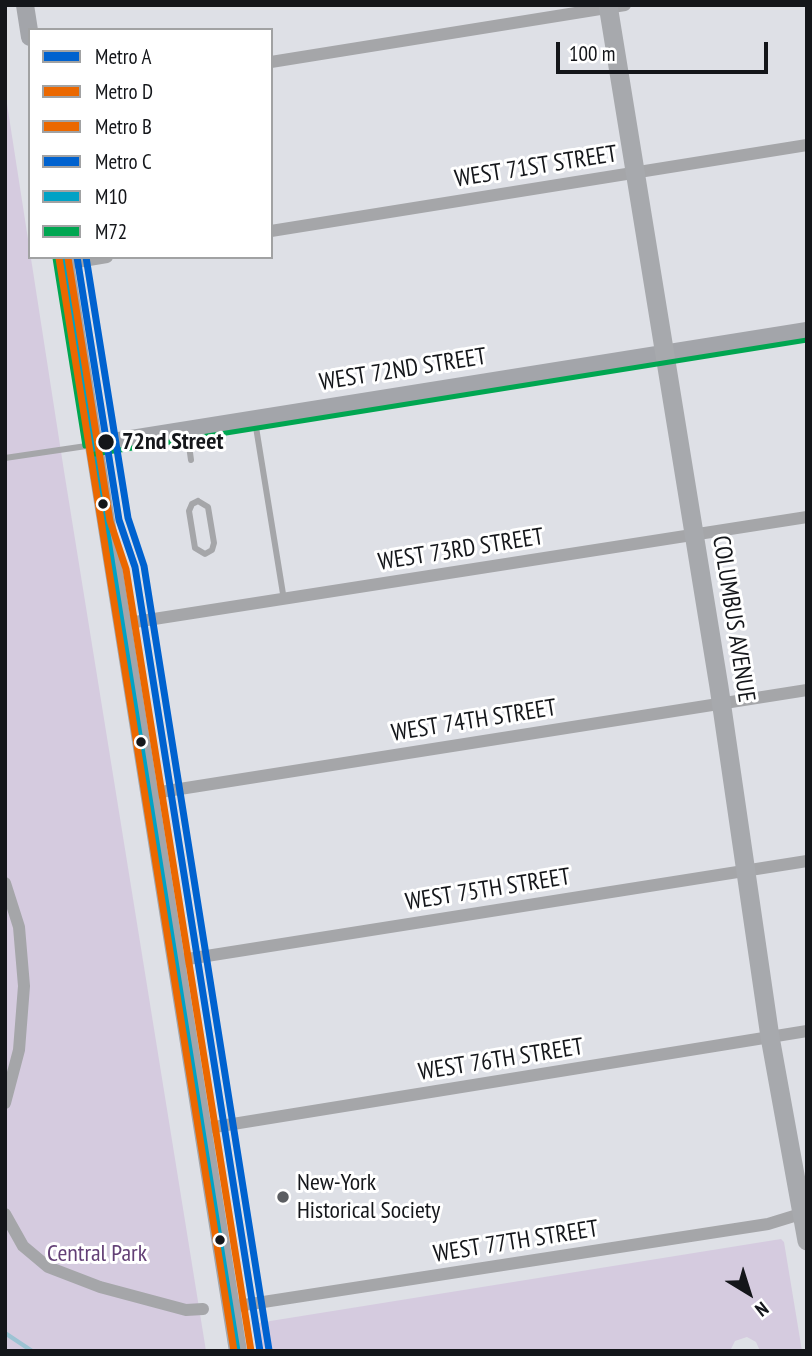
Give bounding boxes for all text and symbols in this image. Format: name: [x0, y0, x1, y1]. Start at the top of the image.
legend: [28, 28, 273, 259]
scale bar: [560, 28, 772, 72]
text: 100 m: [569, 40, 615, 67]
text: Metro A: [95, 43, 151, 70]
text: Metro D: [95, 78, 153, 105]
text: Metro B: [95, 113, 152, 140]
street label: WEST 71ST STREET: [453, 140, 619, 194]
text: Metro C: [95, 148, 152, 175]
text: M10: [95, 183, 127, 210]
text: M72: [95, 218, 127, 245]
street label: WEST 72ND STREET: [318, 343, 488, 397]
place label: 72nd Street: [122, 428, 223, 456]
marker: 72nd Street: [96, 432, 116, 452]
unlabelled marker: [96, 497, 110, 511]
street label: WEST 73RD STREET: [376, 523, 546, 577]
street label: COLUMBUS AVENUE: [706, 534, 760, 704]
street label: WEST 74TH STREET: [389, 694, 559, 748]
unlabelled marker: [134, 735, 148, 749]
street label: WEST 75TH STREET: [403, 863, 573, 917]
street label: WEST 76TH STREET: [416, 1033, 586, 1087]
place label: New-York Historical Society: [297, 1169, 440, 1225]
marker: New-York Historical Society: [275, 1189, 291, 1205]
street label: WEST 77TH STREET: [431, 1215, 601, 1269]
unlabelled marker: [213, 1233, 227, 1247]
park label: Central Park: [47, 1240, 147, 1268]
north arrow: [714, 1258, 784, 1328]
text: N: [751, 1297, 773, 1322]

